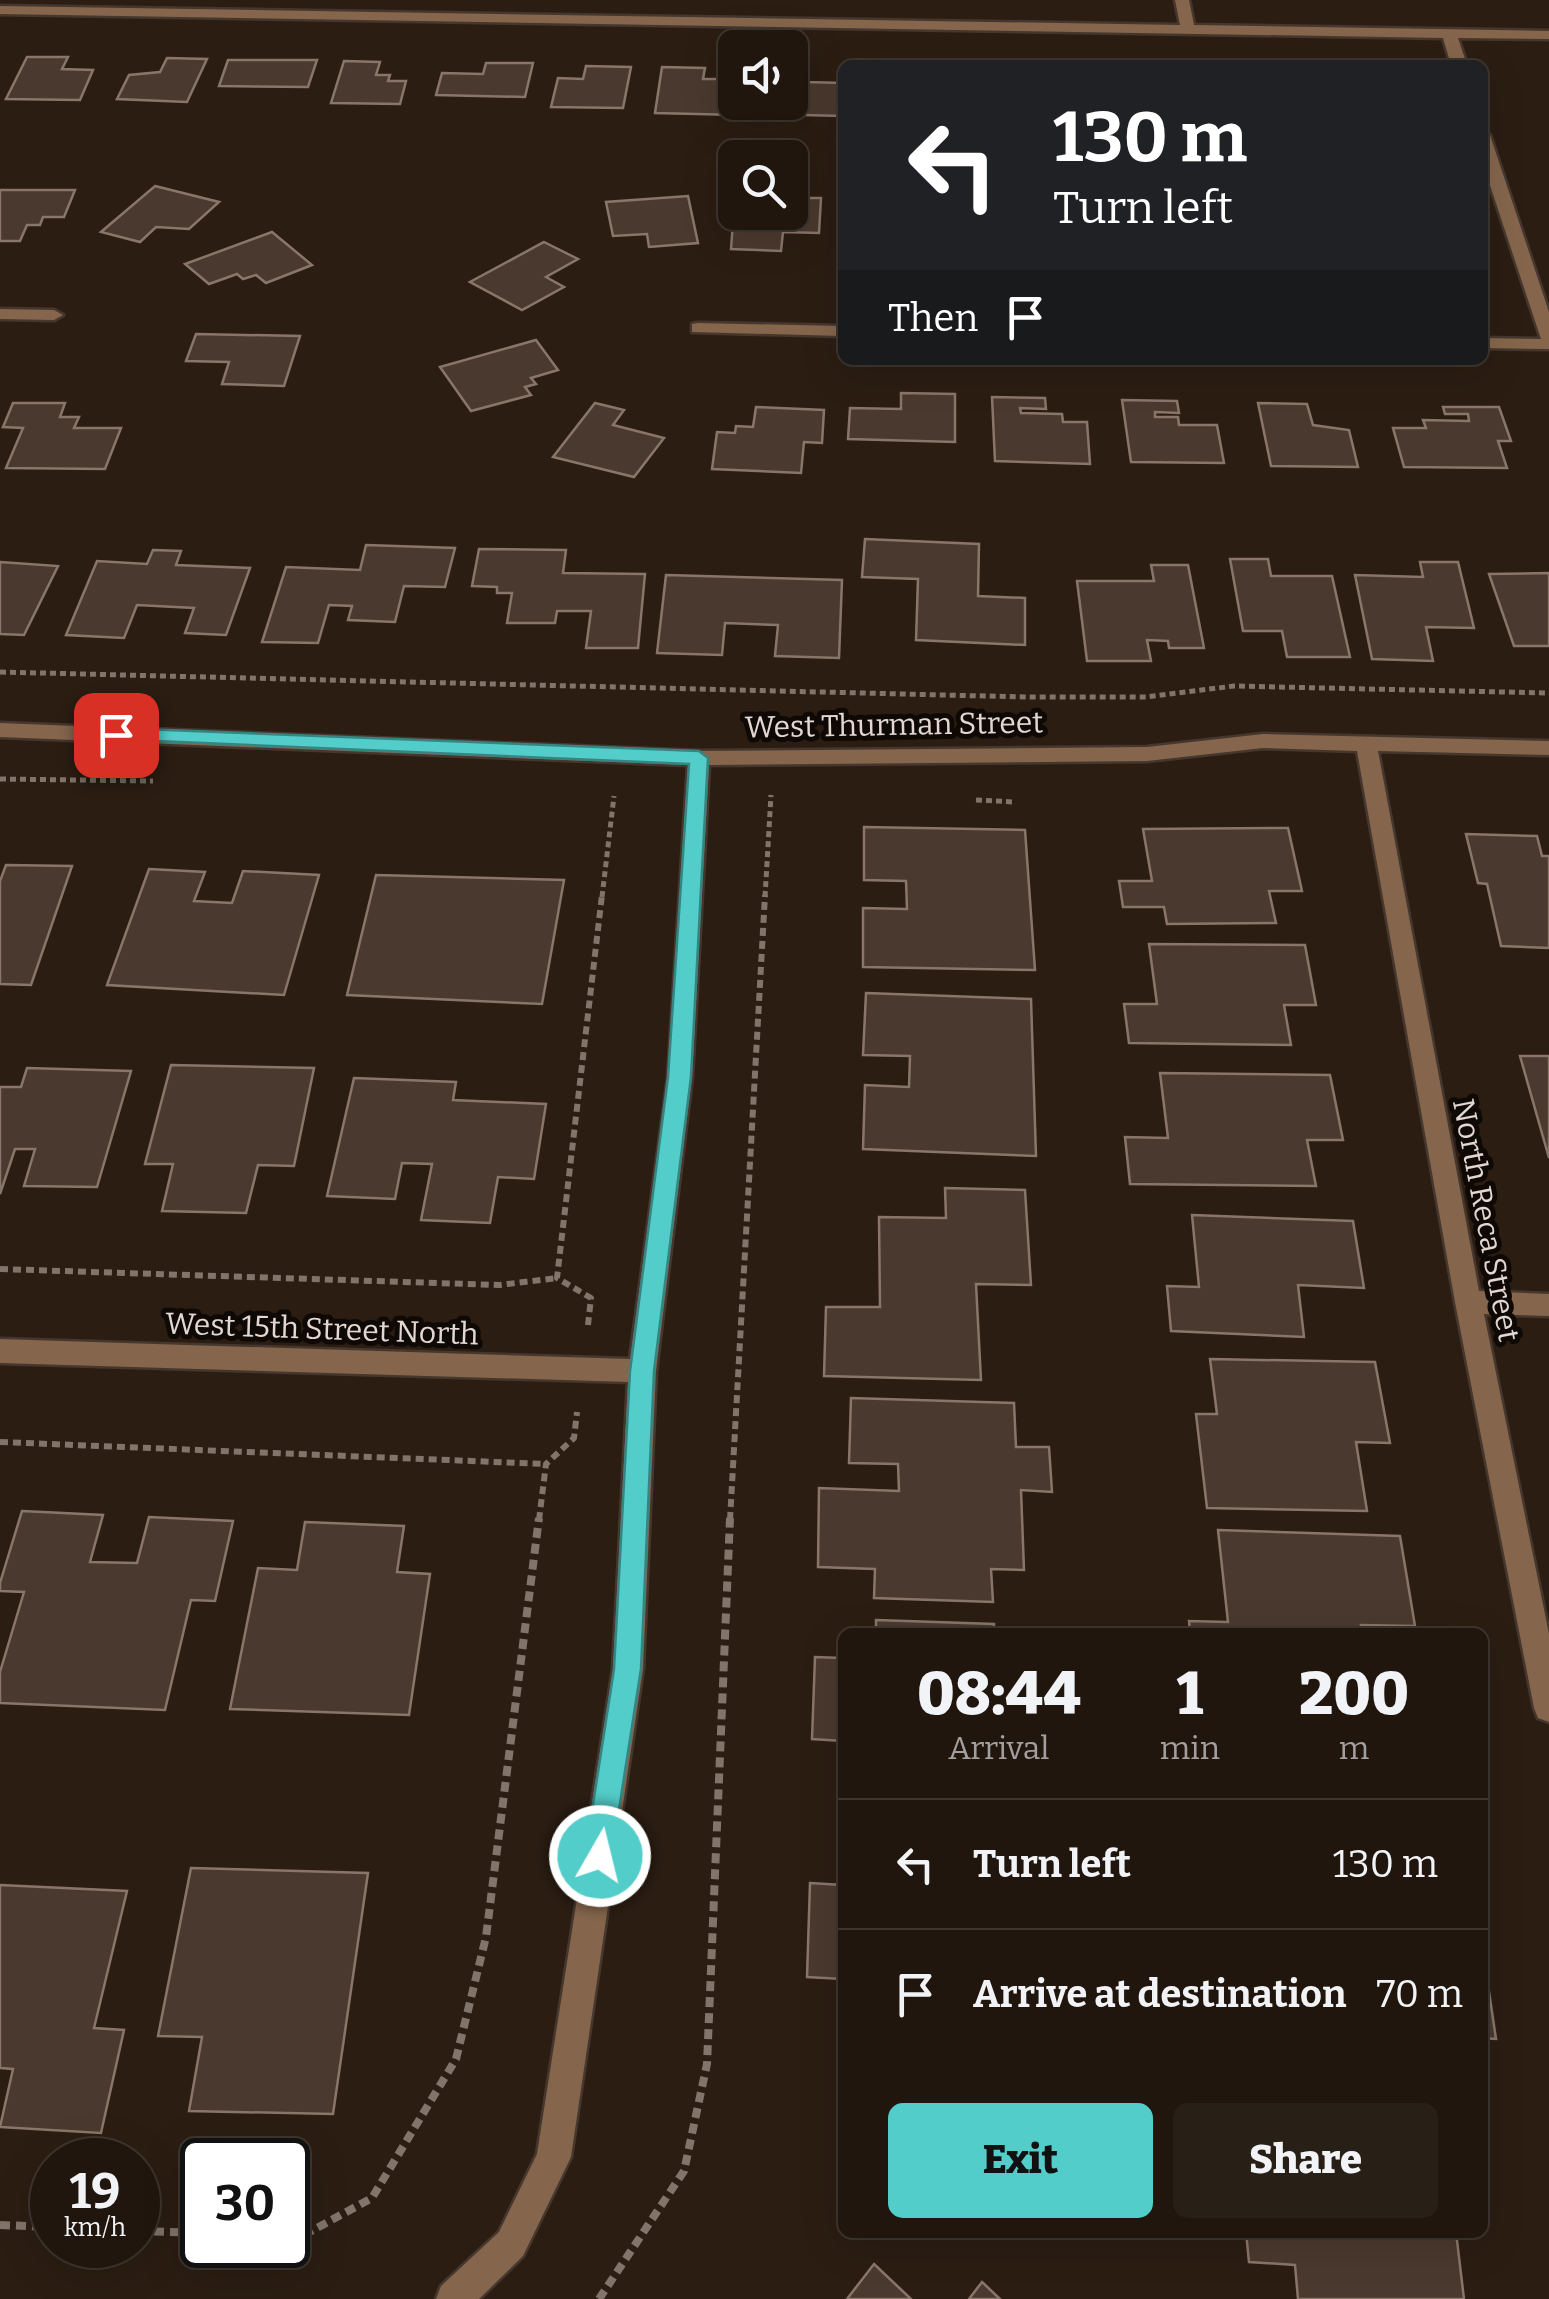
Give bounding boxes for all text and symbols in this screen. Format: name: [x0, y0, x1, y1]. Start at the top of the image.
map controls: [718, 30, 808, 230]
button: sound: [718, 30, 808, 120]
text: 130 m: [1053, 96, 1247, 180]
icon: left: [888, 100, 1018, 230]
button: search: [718, 140, 808, 230]
text: Turn left: [1053, 181, 1233, 235]
icon: arrive: [998, 290, 1053, 345]
text: Then: [888, 295, 978, 341]
pin: [74, 693, 159, 778]
street label: West Thurman Street: [745, 704, 1044, 746]
icon: arrive: [89, 708, 144, 763]
street label: North Reca Street: [1445, 1096, 1527, 1345]
street label: West 15th Street North: [165, 1306, 479, 1352]
text: 08:44: [917, 1658, 1081, 1730]
text: 1: [1177, 1658, 1203, 1730]
text: 200: [1299, 1658, 1409, 1730]
text: Arrival: [948, 1729, 1050, 1767]
text: min: [1160, 1729, 1220, 1767]
text: m: [1339, 1729, 1369, 1767]
position arrow: [548, 1804, 652, 1908]
icon: left: [888, 1837, 943, 1892]
text: Turn left: [973, 1841, 1131, 1887]
text: 130 m: [1333, 1841, 1438, 1887]
icon: arrive: [888, 1967, 943, 2022]
text: Arrive at destination: [973, 1971, 1346, 2017]
text: 70 m: [1376, 1971, 1463, 2017]
button: Exit: [888, 2103, 1153, 2218]
button: Share: [1173, 2103, 1438, 2218]
speed limit sign: 30: [180, 2138, 310, 2268]
text: 19: [69, 2161, 121, 2221]
text: km/h: [64, 2213, 126, 2243]

